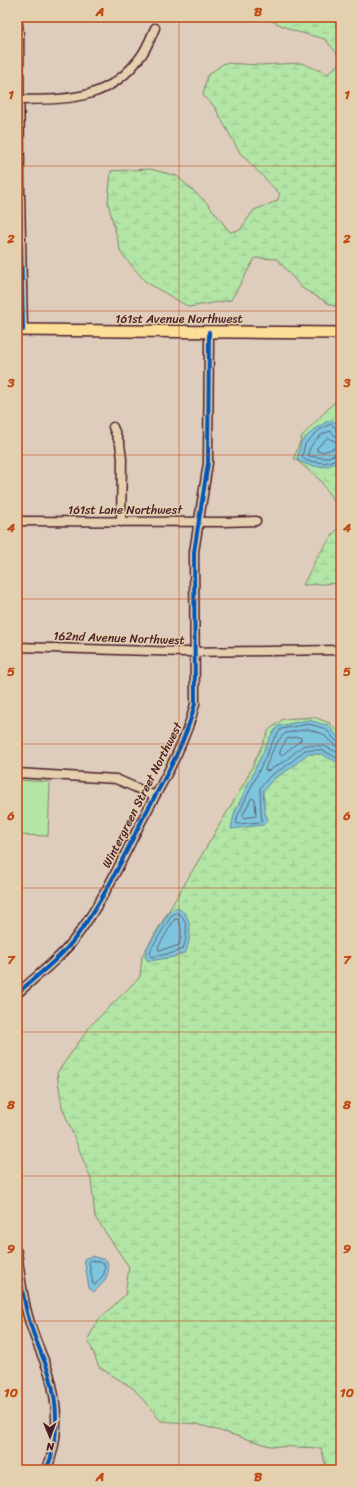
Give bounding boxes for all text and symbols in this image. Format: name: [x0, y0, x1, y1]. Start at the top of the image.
text: A: [95, 0, 104, 23]
text: B: [254, 0, 263, 23]
text: 1: [8, 83, 14, 106]
text: 1: [344, 83, 350, 106]
text: 2: [6, 227, 15, 250]
text: 2: [342, 227, 351, 250]
street label: 161st Avenue Northwest: [115, 308, 243, 330]
text: 3: [6, 371, 15, 394]
text: 3: [342, 371, 351, 394]
street label: 161st Lane Northwest: [68, 499, 183, 521]
text: 4: [6, 516, 16, 539]
text: 4: [342, 516, 352, 539]
street label: 162nd Avenue Northwest: [53, 625, 185, 651]
text: 5: [7, 660, 15, 683]
text: 5: [343, 660, 351, 683]
street label: Wintergreen Street Northwest: [96, 717, 189, 872]
text: 6: [6, 804, 15, 827]
text: 6: [342, 804, 351, 827]
text: 7: [7, 948, 16, 971]
text: 7: [343, 948, 352, 971]
text: 8: [6, 1093, 15, 1116]
text: 8: [342, 1093, 351, 1116]
text: 9: [7, 1237, 15, 1260]
text: 9: [343, 1237, 351, 1260]
text: 10: [4, 1381, 18, 1404]
text: 10: [340, 1381, 354, 1404]
north arrow: [30, 1417, 70, 1457]
text: N: [46, 1437, 55, 1456]
text: A: [95, 1465, 104, 1487]
text: B: [254, 1465, 263, 1487]

